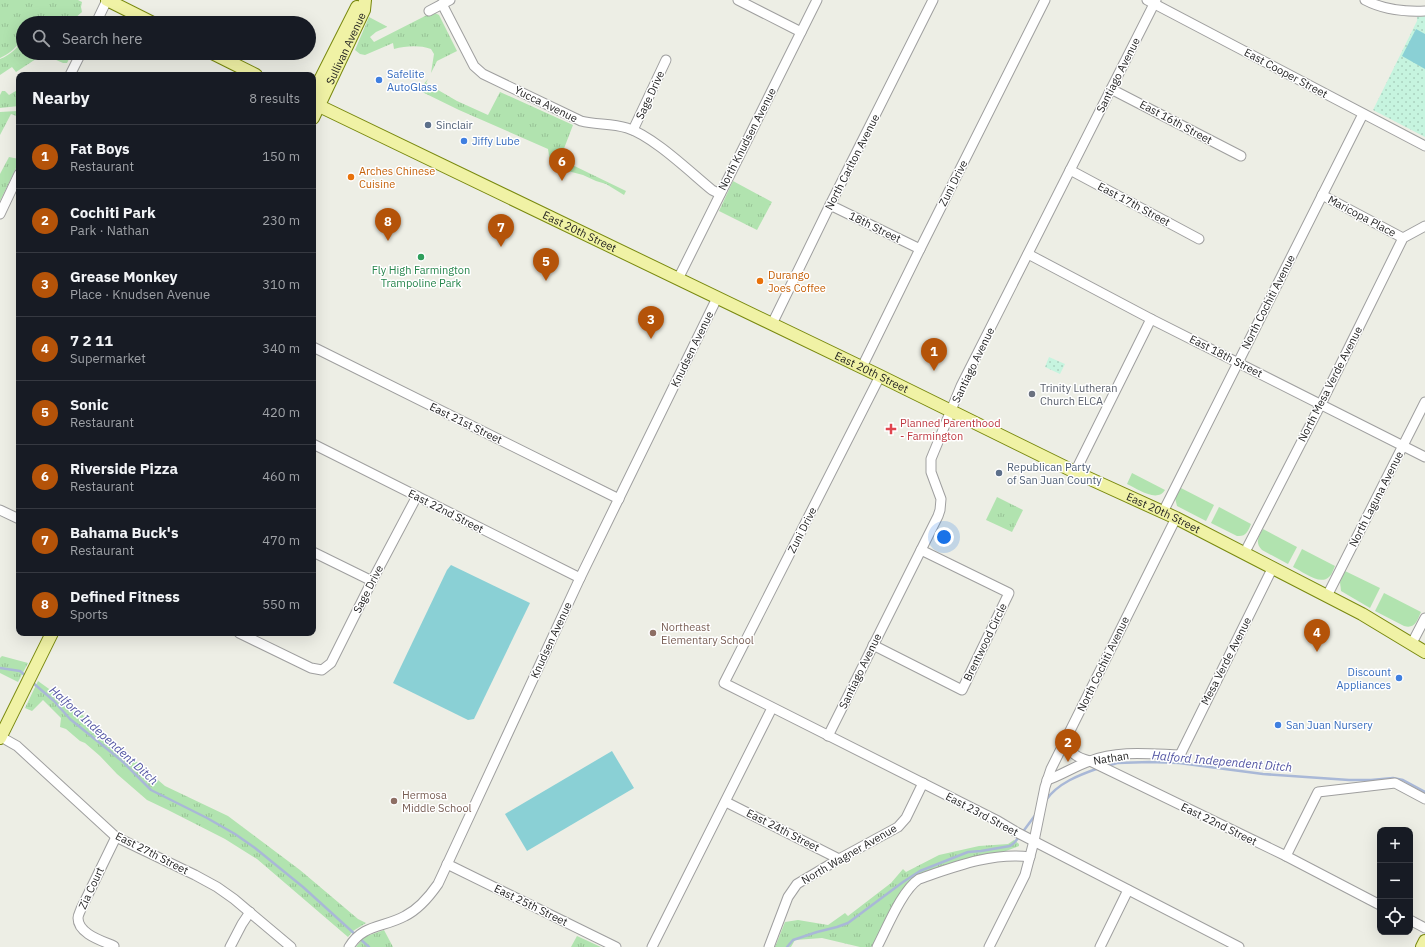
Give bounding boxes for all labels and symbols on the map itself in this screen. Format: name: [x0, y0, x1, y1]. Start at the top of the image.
street label: Sullivan Avenue: [323, 10, 369, 87]
street label: Santiago Avenue: [1093, 35, 1143, 115]
street label: East Cooper Street: [1242, 45, 1330, 101]
place label: Safelite AutoGlass: [387, 67, 437, 94]
street label: Sage Drive: [633, 68, 667, 122]
marker: Safelite AutoGlass: [374, 75, 384, 85]
street label: Yucca Avenue: [512, 83, 580, 125]
street label: North Knudsen Avenue: [715, 85, 779, 193]
street label: East 16th Street: [1137, 97, 1215, 147]
street label: North Carlton Avenue: [822, 112, 882, 212]
place label: Sinclair: [436, 118, 473, 132]
marker: Sinclair: [423, 120, 433, 130]
place label: Jiffy Lube: [472, 134, 520, 148]
marker: Jiffy Lube: [459, 136, 469, 146]
pin: 6: [549, 148, 575, 181]
street label: Zuni Drive: [935, 158, 971, 208]
place label: Arches Chinese Cuisine: [359, 164, 435, 191]
marker: Arches Chinese Cuisine: [346, 172, 356, 182]
street label: East 17th Street: [1095, 179, 1173, 229]
street label: Maricopa Place: [1326, 192, 1398, 240]
pin: 8: [375, 208, 401, 241]
street label: East 20th Street: [541, 208, 619, 255]
street label: 18th Street: [847, 208, 903, 246]
pin: 7: [488, 214, 514, 247]
pin: 5: [533, 248, 559, 281]
marker: Fly High Farmington Trampoline Park: [416, 252, 426, 262]
street label: North Cochiti Avenue: [1238, 252, 1298, 352]
place label: Fly High Farmington Trampoline Park: [372, 263, 470, 290]
place label: Durango Joes Coffee: [768, 268, 826, 295]
marker: Durango Joes Coffee: [755, 276, 765, 286]
pin: 3: [638, 306, 664, 339]
street label: Knudsen Avenue: [668, 309, 716, 389]
street label: North Mesa Verde Avenue: [1295, 324, 1365, 444]
street label: Santiago Avenue: [949, 325, 997, 405]
street label: East 18th Street: [1187, 332, 1265, 380]
pin: 1: [921, 338, 947, 371]
street label: East 20th Street: [832, 348, 911, 396]
place label: Trinity Lutheran Church ELCA: [1040, 381, 1117, 408]
marker: Trinity Lutheran Church ELCA: [1027, 389, 1037, 399]
street label: East 21st Street: [427, 399, 505, 447]
place label: Planned Parenthood - Farmington: [900, 416, 1001, 443]
marker: Planned Parenthood - Farmington: [885, 423, 897, 435]
street label: North Laguna Avenue: [1346, 449, 1406, 549]
place label: Republican Party of San Juan County: [1007, 460, 1102, 487]
marker: Republican Party of San Juan County: [994, 468, 1004, 478]
street label: East 22nd Street: [406, 486, 486, 536]
street label: East 20th Street: [1124, 489, 1203, 536]
street label: Zuni Drive: [784, 505, 820, 555]
your location: [934, 527, 954, 547]
street label: Sage Drive: [350, 563, 386, 615]
street label: Knudsen Avenue: [527, 600, 575, 680]
street label: Brentwood Circle: [960, 601, 1010, 683]
street label: North Cochiti Avenue: [1074, 614, 1132, 714]
street label: Mesa Verde Avenue: [1198, 615, 1254, 707]
pin: 4: [1304, 619, 1330, 652]
place label: Northeast Elementary School: [661, 620, 754, 647]
marker: Northeast Elementary School: [648, 628, 658, 638]
street label: Santiago Avenue: [836, 631, 884, 711]
place label: Discount Appliances: [1336, 665, 1391, 692]
marker: Discount Appliances: [1394, 673, 1404, 683]
water label: Halford Independent Ditch: [47, 682, 162, 788]
place label: San Juan Nursery: [1286, 718, 1373, 732]
marker: San Juan Nursery: [1273, 720, 1283, 730]
pin: 2: [1055, 729, 1081, 762]
water label: Halford Independent Ditch: [1151, 747, 1293, 775]
street label: Nathan: [1092, 748, 1130, 768]
place label: Hermosa Middle School: [402, 788, 472, 815]
street label: East 23rd Street: [943, 789, 1021, 839]
marker: Hermosa Middle School: [389, 796, 399, 806]
street label: East 22nd Street: [1179, 800, 1259, 848]
street label: East 24th Street: [744, 806, 822, 854]
street label: North Wagner Avenue: [799, 821, 899, 887]
street label: East 27th Street: [113, 829, 191, 877]
street label: Zia Court: [75, 865, 107, 911]
street label: East 25th Street: [492, 881, 570, 929]

